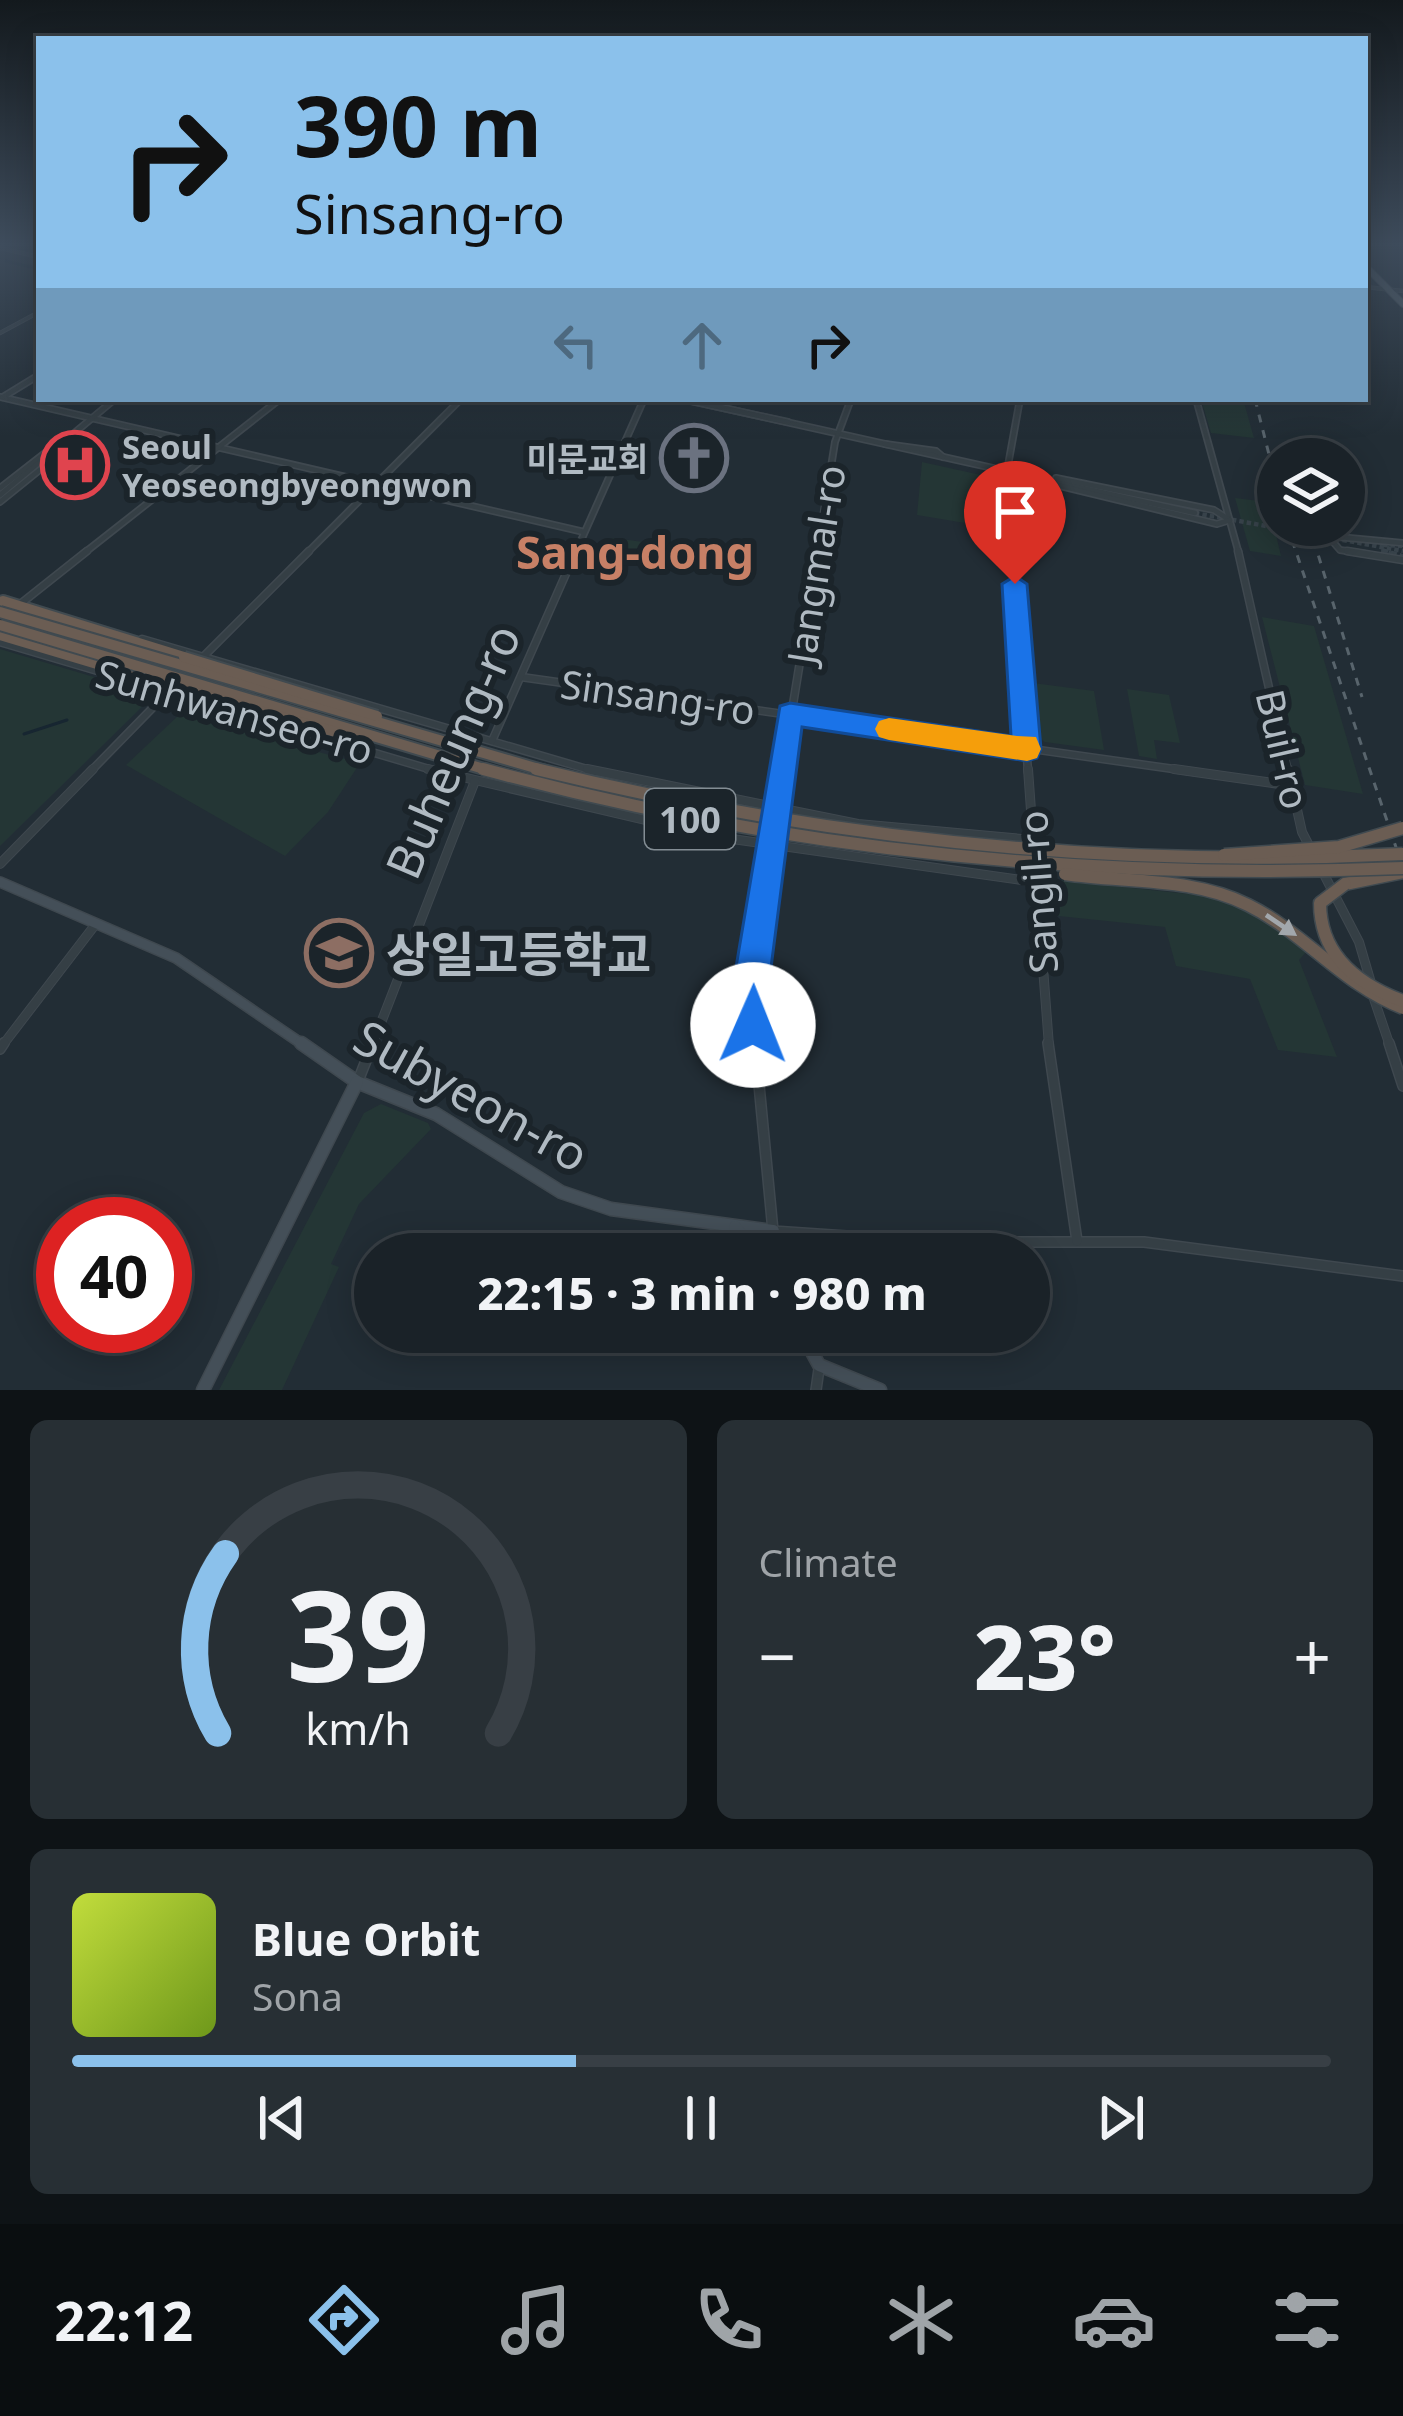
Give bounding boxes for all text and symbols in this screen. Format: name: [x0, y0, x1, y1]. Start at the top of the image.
text: 390 m: [294, 67, 542, 182]
icon: right: [96, 84, 252, 240]
text: Sinsang-ro: [294, 176, 565, 250]
icon: left: [543, 312, 609, 378]
icon: ahead: [669, 312, 735, 378]
icon: right: [795, 312, 861, 378]
church icon: 미문교회: [659, 423, 729, 493]
place label: Seoul Yeoseongbyeongwon: [122, 424, 473, 507]
hospital icon: Seoul Yeoseongbyeongwon: [40, 430, 110, 500]
place label: 미문교회: [527, 436, 648, 481]
map controls: [1257, 438, 1365, 546]
button: layers: [1257, 438, 1365, 546]
street label: Jangmal-ro: [773, 461, 857, 671]
pin: [964, 461, 1066, 584]
icon: arrive: [982, 479, 1048, 545]
district label: Sang-dong: [516, 521, 754, 582]
street label: Buheung-ro: [369, 614, 535, 888]
street label: Sunhwanseo-ro: [90, 646, 380, 776]
street label: Sinsang-ro: [557, 656, 759, 736]
street label: Buil-ro: [1245, 684, 1323, 814]
road number: 100: [645, 789, 735, 849]
street label: Sangil-ro: [1005, 809, 1069, 975]
one-way arrow: [1265, 913, 1297, 936]
school or university icon: 상일고등학교: [304, 918, 374, 988]
place label: 상일고등학교: [386, 921, 651, 986]
position arrow: [690, 962, 816, 1088]
street label: Subyeon-ro: [343, 1004, 601, 1186]
speed limit sign: 40: [36, 1197, 192, 1353]
text: 22:15 · 3 min · 980 m: [477, 1262, 927, 1323]
text: Climate: [759, 1535, 898, 1588]
text: 39: [287, 1549, 430, 1719]
text: 23°: [974, 1594, 1116, 1716]
text: −: [759, 1610, 796, 1700]
text: +: [1293, 1610, 1331, 1700]
text: km/h: [306, 1698, 411, 1757]
text: Blue Orbit: [252, 1908, 480, 1969]
text: Sona: [252, 1969, 343, 2022]
icon: previous: [249, 2085, 315, 2151]
icon: pause: [668, 2085, 734, 2151]
icon: next: [1088, 2085, 1154, 2151]
icon: directions: [302, 2278, 386, 2362]
icon: music: [494, 2278, 578, 2362]
icon: phone: [687, 2278, 771, 2362]
icon: climate: [879, 2278, 963, 2362]
icon: car: [1072, 2278, 1156, 2362]
icon: filters: [1265, 2278, 1349, 2362]
text: 22:12: [54, 2283, 193, 2357]

